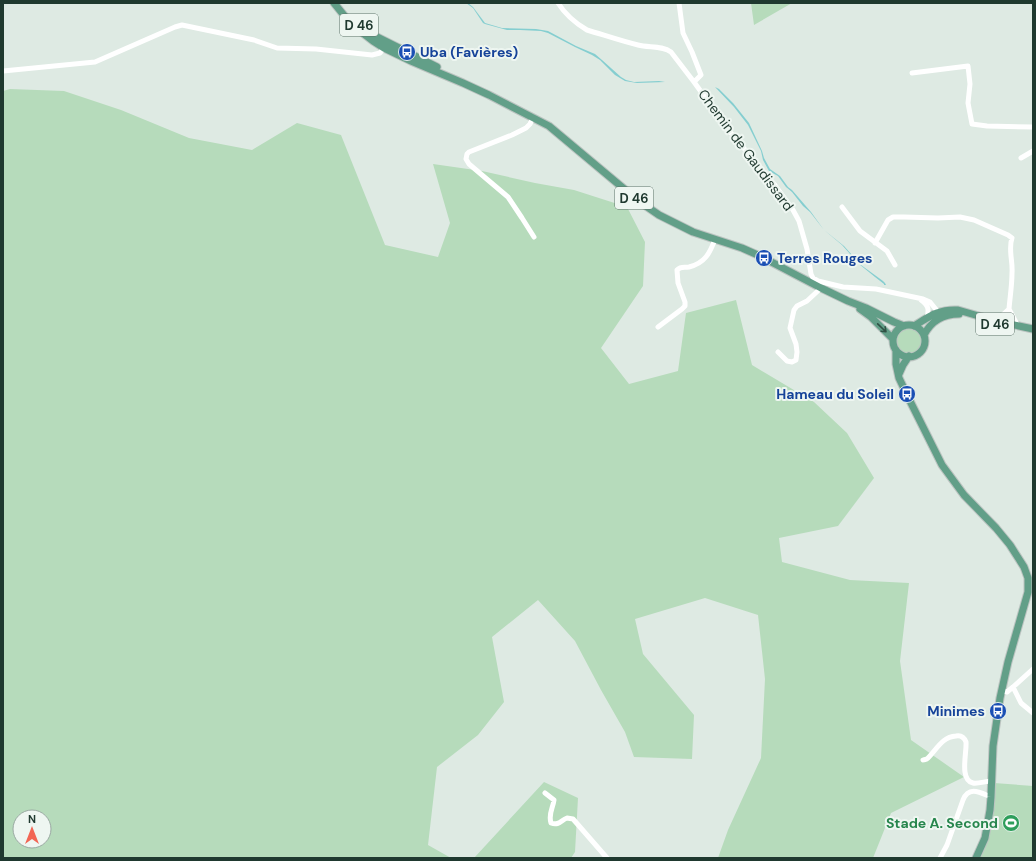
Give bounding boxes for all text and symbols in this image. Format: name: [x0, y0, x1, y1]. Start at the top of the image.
road number: D 46: [340, 14, 378, 36]
bus stop icon: Uba (Favières): [397, 42, 417, 62]
place label: Uba (Favières): [420, 43, 519, 61]
street label: Chemin de Gaudissard: [694, 86, 798, 214]
road number: D 46: [615, 187, 653, 209]
bus stop icon: Terres Rouges: [754, 248, 774, 268]
place label: Terres Rouges: [777, 249, 873, 267]
road number: D 46: [976, 313, 1014, 335]
one-way arrow: [877, 323, 887, 333]
bus stop icon: Hameau du Soleil: [897, 384, 917, 404]
place label: Hameau du Soleil: [776, 385, 894, 403]
bus stop icon: Minimes: [988, 701, 1008, 721]
place label: Minimes: [927, 702, 985, 720]
north arrow: [12, 809, 52, 849]
text: N: [28, 812, 36, 826]
sports icon: Stade A. Second: [1001, 813, 1021, 833]
place label: Stade A. Second: [886, 814, 998, 832]

